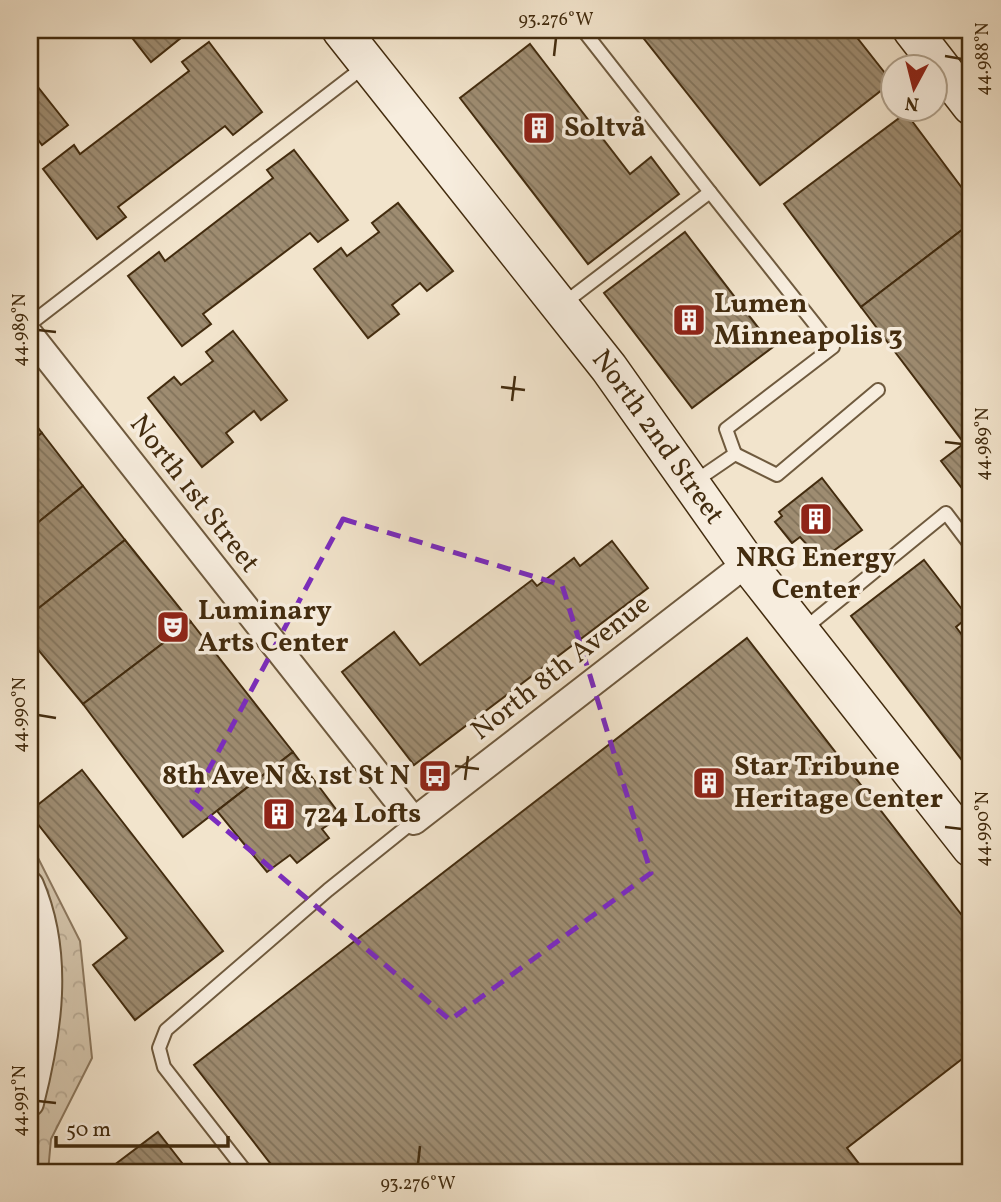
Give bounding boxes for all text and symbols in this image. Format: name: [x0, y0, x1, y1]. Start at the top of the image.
text: 93.276°W: [518, 8, 594, 33]
text: 44.988°N: [971, 22, 996, 96]
north arrow: [878, 52, 948, 122]
text: N: [904, 89, 921, 117]
building icon: Soltvå: [520, 109, 558, 147]
place label: Soltvå: [564, 109, 646, 148]
place label: Lumen Minneapolis 3: [714, 285, 903, 356]
text: 44.989°N: [8, 293, 33, 367]
building icon: Lumen Minneapolis 3: [670, 301, 708, 339]
street label: North 2nd Street: [582, 341, 733, 532]
street label: North 1st Street: [120, 407, 268, 581]
text: 44.989°N: [971, 407, 996, 481]
building icon: NRG Energy Center: [797, 500, 835, 538]
place label: NRG Energy Center: [736, 539, 896, 610]
street label: North 8th Avenue: [463, 586, 659, 750]
place label: Luminary Arts Center: [198, 592, 349, 663]
theatre icon: Luminary Arts Center: [154, 608, 192, 646]
text: 44.990°N: [8, 677, 33, 753]
place label: Star Tribune Heritage Center: [734, 748, 943, 819]
place label: 8th Ave N & 1st St N: [162, 757, 410, 796]
bus stop icon: 8th Ave N & 1st St N: [416, 757, 454, 795]
building icon: Star Tribune Heritage Center: [690, 764, 728, 802]
text: 44.990°N: [971, 791, 996, 867]
building icon: 724 Lofts: [260, 795, 298, 833]
place label: 724 Lofts: [304, 795, 421, 834]
text: 44.991°N: [8, 1065, 33, 1137]
scale bar: [56, 1104, 228, 1148]
text: 50 m: [66, 1116, 111, 1145]
text: 93.276°W: [380, 1172, 456, 1197]

